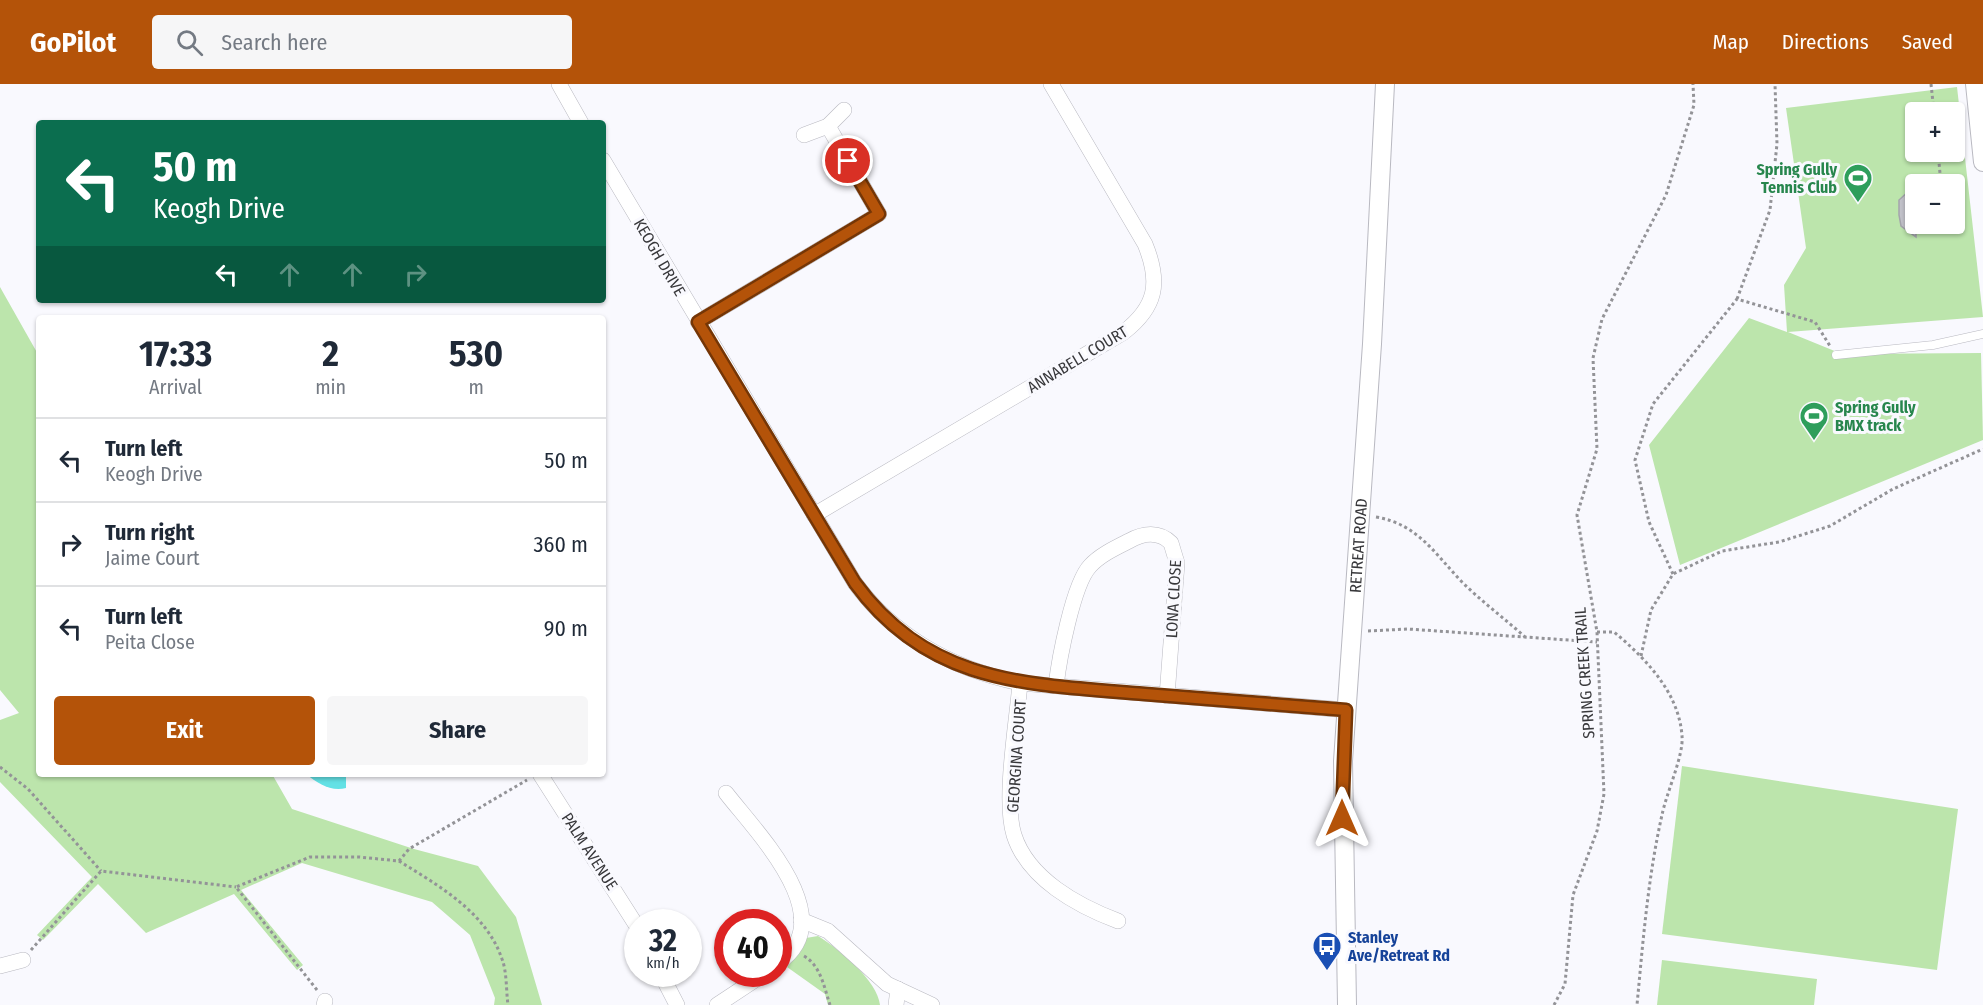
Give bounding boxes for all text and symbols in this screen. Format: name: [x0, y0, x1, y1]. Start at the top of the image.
search box: [152, 15, 572, 69]
text: GoPilot: [30, 26, 116, 59]
icon: search: [173, 26, 206, 59]
text: Search here: [221, 29, 327, 56]
text: Map: [1712, 29, 1749, 55]
text: Directions: [1782, 29, 1869, 55]
text: Saved: [1902, 29, 1953, 55]
map controls: [1905, 102, 1965, 234]
button: +: [1905, 102, 1965, 162]
pin: [822, 135, 873, 186]
text: 50 m: [153, 142, 237, 192]
icon: left: [54, 144, 132, 222]
icon: arrive: [831, 144, 864, 177]
place label: Spring Gully Tennis Club: [1756, 160, 1837, 197]
sports icon: Spring Gully Tennis Club: [1842, 162, 1874, 204]
button: −: [1905, 174, 1965, 234]
text: Keogh Drive: [153, 193, 285, 225]
street label: KEOGH DRIVE: [630, 215, 689, 299]
icon: left: [210, 258, 243, 291]
icon: ahead: [273, 258, 306, 291]
icon: ahead: [336, 258, 369, 291]
icon: right: [399, 258, 432, 291]
street label: ANNABELL COURT: [1024, 322, 1131, 397]
text: 17:33: [139, 332, 212, 376]
text: 2: [322, 332, 339, 376]
text: 530: [449, 332, 503, 376]
text: Arrival: [149, 375, 202, 399]
text: min: [315, 375, 346, 399]
text: m: [468, 375, 484, 399]
place label: Spring Gully BMX track: [1835, 398, 1916, 435]
sports icon: Spring Gully BMX track: [1798, 400, 1830, 442]
text: Turn left: [105, 435, 183, 462]
icon: left: [54, 444, 87, 477]
text: 50 m: [544, 447, 588, 474]
text: Keogh Drive: [105, 462, 203, 486]
street label: RETREAT ROAD: [1346, 498, 1371, 594]
text: Turn right: [105, 519, 194, 546]
icon: right: [54, 528, 87, 561]
text: 360 m: [534, 531, 588, 558]
text: Jaime Court: [105, 546, 200, 570]
street label: LONA CLOSE: [1162, 559, 1185, 639]
text: Turn left: [105, 603, 183, 630]
street label: SPRING CREEK TRAIL: [1570, 607, 1599, 739]
icon: left: [54, 612, 87, 645]
text: 90 m: [544, 615, 588, 642]
text: Peita Close: [105, 630, 195, 654]
button: Exit: [54, 696, 315, 765]
button: Share: [327, 696, 588, 765]
street label: GEORGINA COURT: [1003, 698, 1030, 813]
position arrow: [1310, 786, 1374, 850]
street label: PALM AVENUE: [558, 809, 622, 893]
speed limit sign: 40: [714, 909, 792, 987]
text: 32: [649, 923, 677, 959]
place label: Stanley Ave/Retreat Rd: [1347, 928, 1450, 965]
bus stop icon: Stanley Ave/Retreat Rd: [1311, 930, 1343, 972]
text: km/h: [646, 954, 680, 972]

